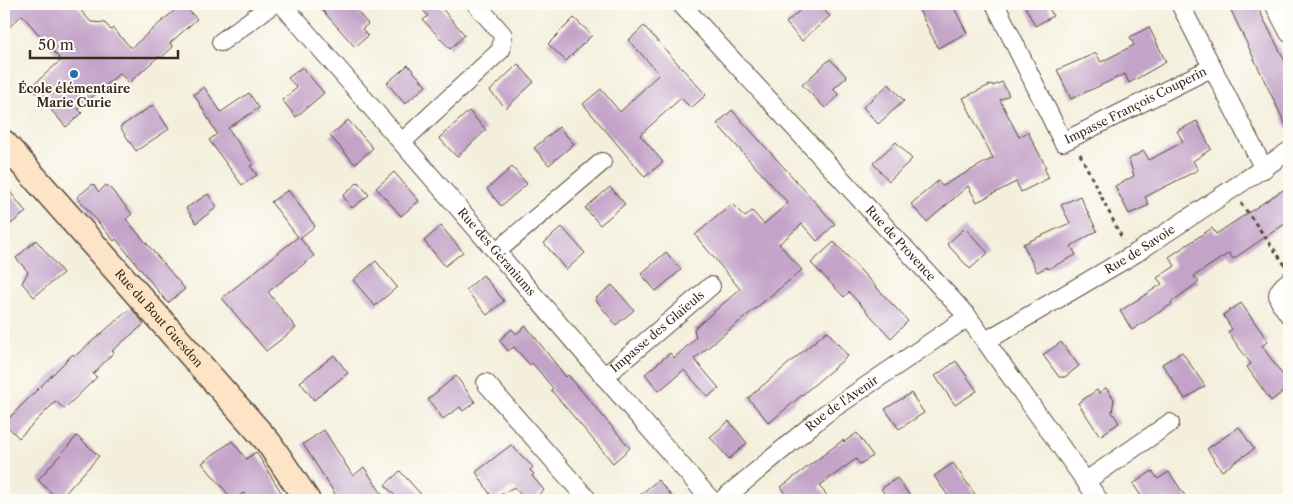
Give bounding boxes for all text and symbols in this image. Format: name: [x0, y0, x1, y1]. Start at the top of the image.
scale bar: [30, 28, 178, 60]
text: 50 m: [38, 35, 74, 54]
street label: Impasse François Couperin: [1062, 63, 1209, 147]
marker: École élémentaire Marie Curie: [68, 68, 80, 80]
place label: École élémentaire Marie Curie: [18, 80, 130, 110]
street label: Rue de Provence: [863, 202, 939, 284]
street label: Rue des Géraniums: [455, 205, 539, 299]
street label: Rue de Savoie: [1102, 221, 1178, 277]
street label: Rue du Bout Guesdon: [112, 266, 207, 371]
street label: Impasse des Glaïeuls: [607, 287, 707, 375]
street label: Rue de l'Avenir: [802, 372, 881, 434]

